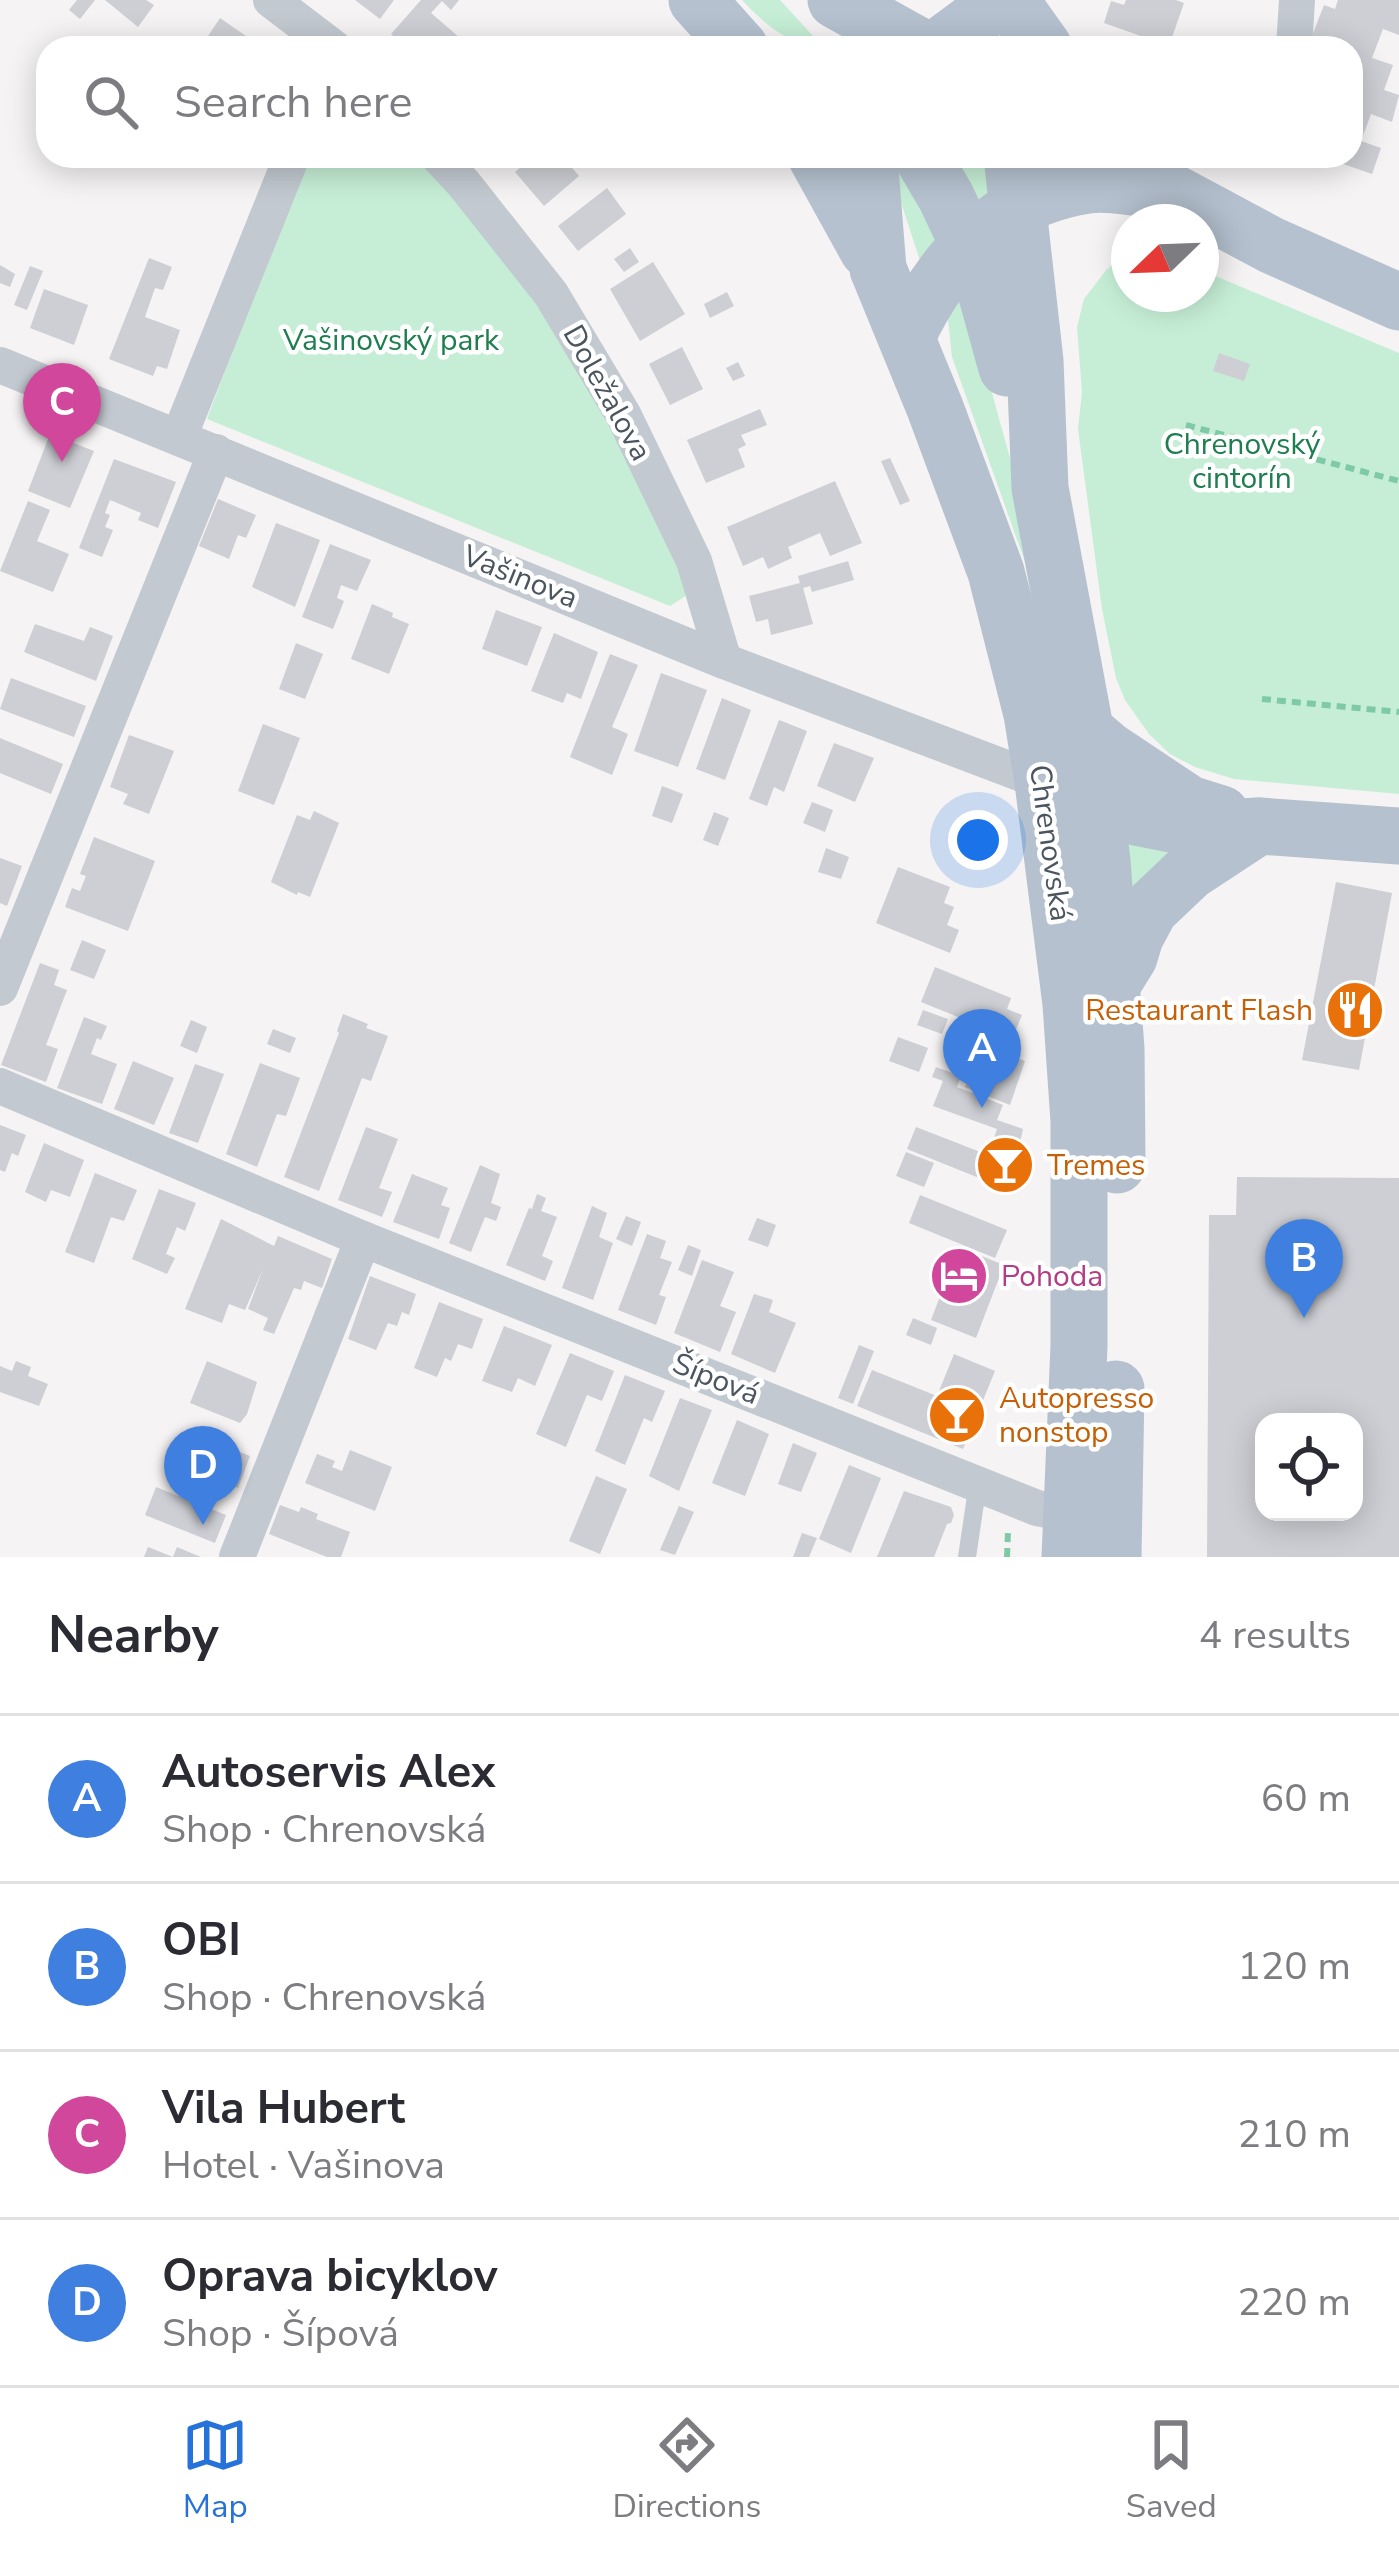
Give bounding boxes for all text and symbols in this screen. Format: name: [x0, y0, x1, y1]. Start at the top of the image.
search box: [36, 36, 1363, 168]
icon: search: [78, 69, 144, 135]
text: Search here: [174, 72, 413, 133]
north arrow: [1111, 204, 1219, 312]
street label: Doležalova: [553, 318, 661, 468]
park label: Vašinovský park: [282, 320, 500, 361]
pin: C: [23, 363, 101, 462]
park label: Chrenovský cintorín: [1164, 424, 1321, 499]
street label: Vašinova: [455, 535, 584, 619]
street label: Chrenovská: [1019, 762, 1081, 924]
your location: [948, 810, 1008, 870]
restaurant icon: Restaurant Flash: [1324, 979, 1386, 1041]
place label: Restaurant Flash: [1085, 990, 1313, 1031]
pin: A: [943, 1009, 1021, 1108]
bar icon: Tremes: [974, 1134, 1036, 1196]
place label: Tremes: [1047, 1145, 1145, 1186]
pin: B: [1265, 1219, 1343, 1318]
hotel icon: Pohoda: [928, 1245, 990, 1307]
place label: Pohoda: [1001, 1256, 1103, 1297]
street label: Šípová: [666, 1343, 766, 1415]
place label: Autopresso nonstop: [999, 1378, 1154, 1453]
bar icon: Autopresso nonstop: [926, 1384, 988, 1446]
map controls: [1255, 1413, 1363, 1521]
button: locate: [1255, 1413, 1363, 1521]
pin: D: [164, 1426, 242, 1525]
text: Nearby: [48, 1600, 219, 1670]
text: 4 results: [1199, 1609, 1351, 1662]
text: Autoservis Alex: [162, 1742, 496, 1803]
text: A: [72, 1772, 102, 1825]
text: 60 m: [1261, 1772, 1351, 1825]
text: Shop · Chrenovská: [162, 1803, 486, 1856]
text: OBI: [162, 1910, 241, 1971]
text: B: [74, 1940, 100, 1993]
text: 120 m: [1237, 1940, 1351, 1993]
text: Shop · Chrenovská: [162, 1971, 486, 2024]
text: Vila Hubert: [162, 2078, 405, 2139]
text: C: [74, 2108, 100, 2161]
text: 210 m: [1237, 2108, 1351, 2161]
text: Hotel · Vašinova: [162, 2139, 445, 2192]
text: Oprava bicyklov: [162, 2246, 497, 2307]
text: D: [72, 2276, 102, 2329]
text: 220 m: [1237, 2276, 1351, 2329]
text: Shop · Šípová: [162, 2307, 399, 2360]
tab: Map: [182, 2412, 248, 2529]
tab: Directions: [613, 2412, 761, 2529]
tab: Saved: [1126, 2412, 1217, 2529]

